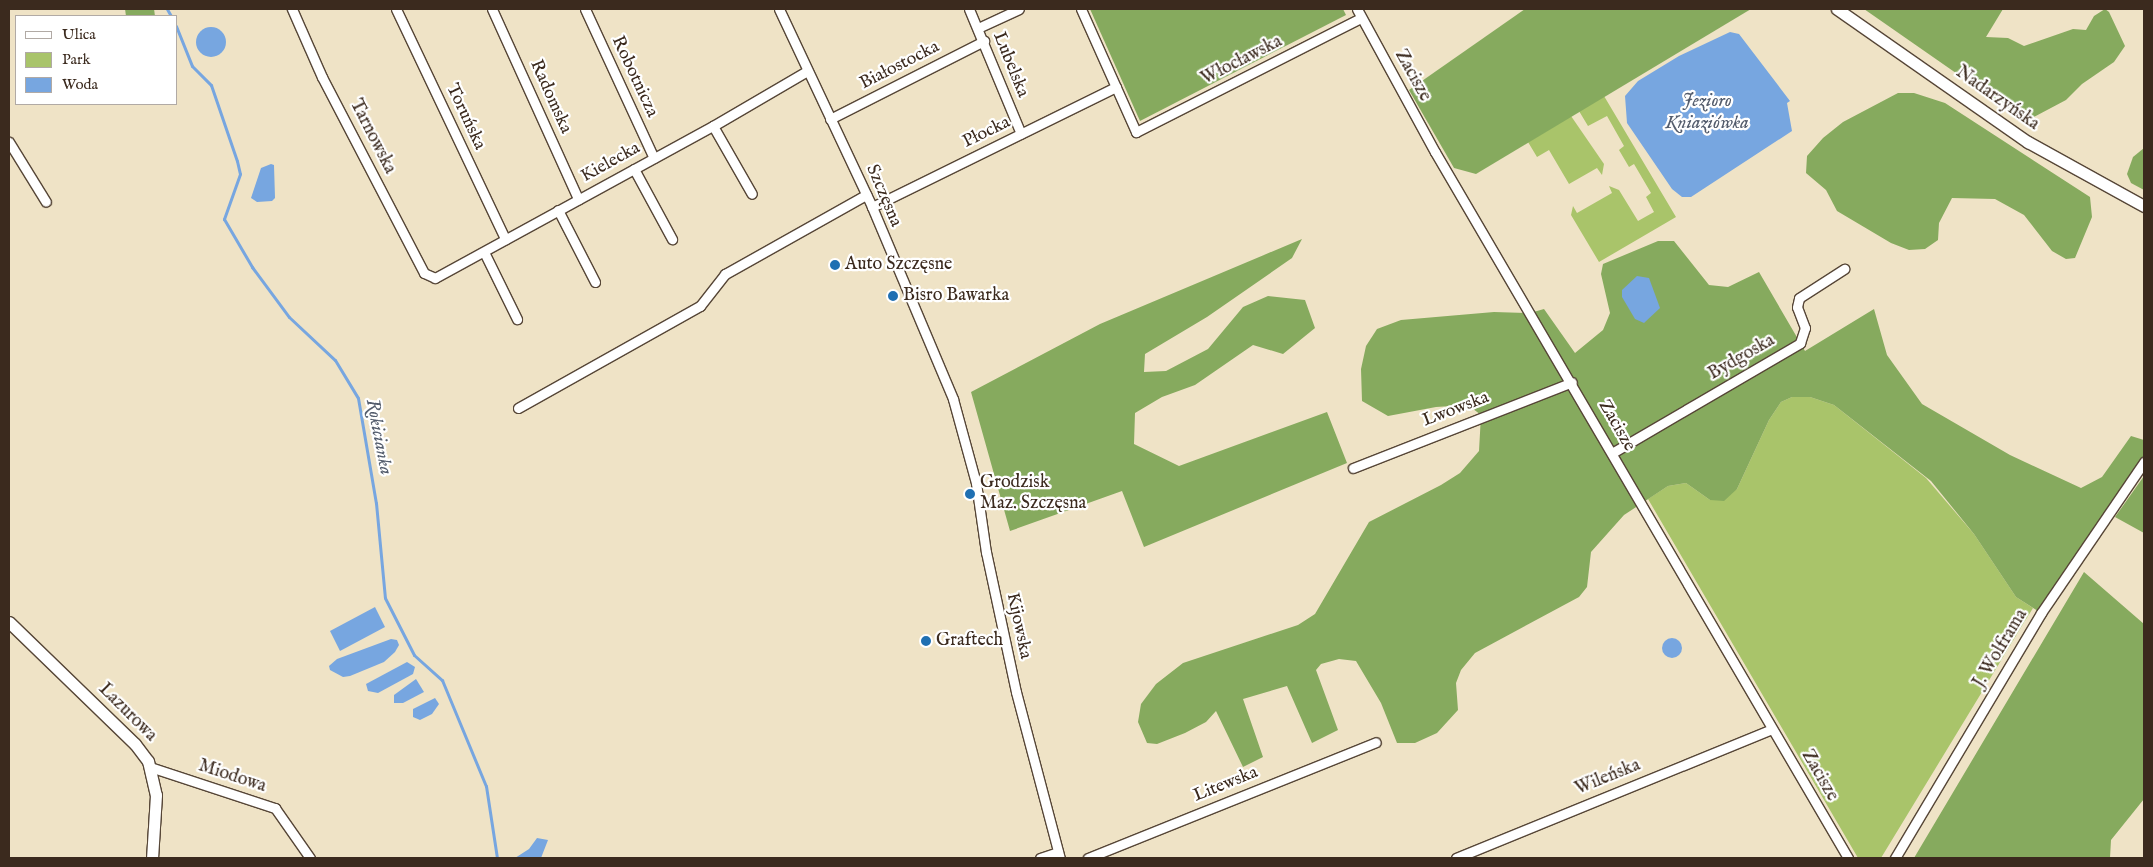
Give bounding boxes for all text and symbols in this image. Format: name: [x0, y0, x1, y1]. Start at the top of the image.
legend: [15, 15, 178, 105]
text: Ulica: [62, 25, 96, 44]
street label: Lubelska: [987, 29, 1033, 101]
street label: Włocławska: [1198, 31, 1286, 91]
street label: Robotnicza: [606, 33, 662, 121]
street label: Białostocka: [857, 37, 943, 95]
street label: Zacisze: [1389, 46, 1435, 106]
text: Park: [62, 50, 91, 69]
street label: Radomska: [524, 57, 576, 137]
street label: Nadarzyńska: [1951, 62, 2043, 136]
text: Woda: [62, 75, 98, 94]
street label: Toruńska: [440, 81, 490, 153]
water label: Jezioro Kniaziówka: [1665, 91, 1749, 135]
street label: Tarnowska: [344, 96, 400, 178]
street label: Płocka: [960, 112, 1014, 154]
street label: Kielecka: [578, 138, 644, 188]
street label: Szczęsna: [860, 162, 906, 230]
place label: Auto Szczęsne: [845, 254, 952, 276]
marker: Auto Szczęsne: [829, 259, 841, 271]
place label: Bisro Bawarka: [903, 285, 1009, 307]
marker: Bisro Bawarka: [887, 290, 899, 302]
street label: Bydgoska: [1705, 330, 1779, 386]
street label: Lwowska: [1420, 387, 1492, 433]
street label: Zacisze: [1593, 396, 1639, 456]
water label: Rokicianka: [359, 397, 397, 477]
place label: Grodzisk Maz. Szczęsna: [980, 473, 1086, 516]
marker: Grodzisk Maz. Szczęsna: [964, 488, 976, 500]
street label: Kijowska: [1000, 591, 1036, 661]
street label: J. Wolframa: [1969, 606, 2033, 692]
place label: Graftech: [936, 630, 1003, 652]
marker: Graftech: [920, 635, 932, 647]
street label: Lazurowa: [93, 679, 161, 747]
street label: Zacisze: [1796, 746, 1842, 806]
street label: Wileńska: [1572, 755, 1644, 801]
street label: Miodowa: [195, 756, 269, 798]
street label: Litewska: [1191, 762, 1261, 808]

